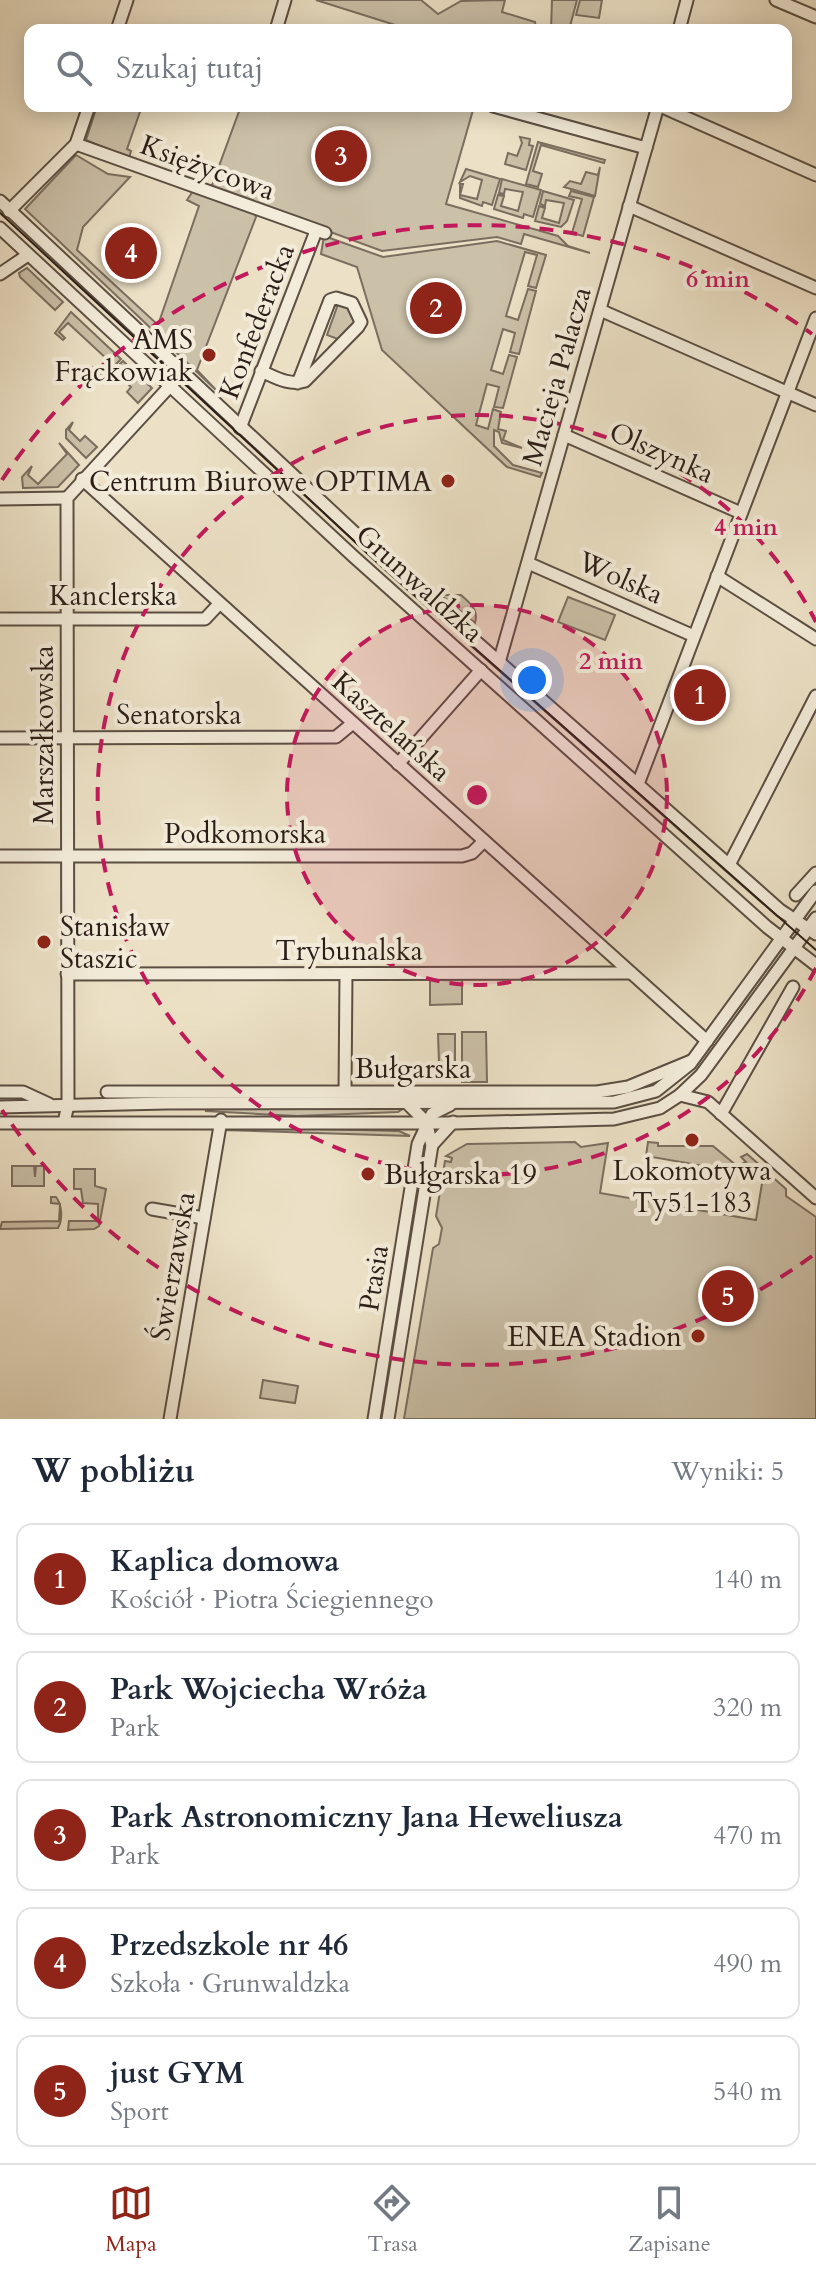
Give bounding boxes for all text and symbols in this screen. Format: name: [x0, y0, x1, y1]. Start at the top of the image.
search box: [24, 24, 792, 112]
icon: search: [52, 46, 96, 90]
text: Szukaj tutaj: [116, 48, 263, 89]
street label: Księżycowa: [135, 126, 280, 210]
pin: 3: [315, 126, 367, 186]
pin: 4: [105, 223, 157, 283]
street label: Konfederacka: [210, 238, 304, 404]
text: 6 min: [686, 263, 751, 296]
pin: 2: [410, 278, 462, 338]
street label: Macieja Palacza: [513, 282, 601, 470]
place label: AMS Frąckowiak: [55, 321, 193, 391]
marker: AMS Frąckowiak: [200, 346, 218, 364]
street label: Olszynka: [603, 413, 720, 493]
place label: Centrum Biurowe OPTIMA: [89, 463, 432, 501]
marker: Centrum Biurowe OPTIMA: [439, 472, 457, 490]
text: 4 min: [714, 511, 779, 544]
street label: Grunwaldzka: [347, 516, 491, 651]
street label: Wolska: [571, 542, 669, 614]
street label: Kanclerska: [49, 577, 177, 615]
street label: Marszałkowska: [25, 645, 63, 825]
text: 2 min: [579, 645, 644, 678]
your location: [512, 660, 552, 700]
street label: Kasztelańska: [324, 663, 459, 790]
pin: 1: [674, 665, 726, 725]
street label: Senatorska: [116, 696, 242, 734]
centre of rings: [463, 781, 491, 809]
street label: Podkomorska: [164, 815, 326, 853]
place label: Stanisław Staszic: [60, 908, 171, 978]
street label: Trybunalska: [275, 932, 423, 970]
marker: Stanisław Staszic: [35, 933, 53, 951]
street label: Bułgarska: [355, 1050, 471, 1088]
marker: Lokomotywa Ty51-183: [683, 1131, 701, 1149]
place label: Lokomotywa Ty51-183: [612, 1152, 772, 1222]
place label: Bułgarska 19: [384, 1156, 537, 1194]
marker: Bułgarska 19: [359, 1165, 377, 1183]
street label: Świerzawska: [141, 1189, 205, 1344]
street label: Ptasia: [350, 1242, 398, 1314]
pin: 5: [702, 1266, 754, 1326]
place label: ENEA Stadion: [507, 1318, 682, 1356]
marker: ENEA Stadion: [689, 1327, 707, 1345]
text: W pobliżu: [32, 1448, 195, 1494]
text: Wyniki: 5: [671, 1454, 784, 1489]
text: Kaplica domowa: [110, 1541, 339, 1582]
text: 1: [53, 1562, 67, 1597]
text: 140 m: [713, 1562, 782, 1597]
text: Kościół · Piotra Ściegiennego: [110, 1582, 433, 1617]
text: Park Wojciecha Wróża: [110, 1669, 427, 1710]
text: 2: [53, 1690, 67, 1725]
text: 320 m: [713, 1690, 782, 1725]
text: Park: [110, 1710, 160, 1745]
text: Park Astronomiczny Jana Heweliusza: [110, 1797, 623, 1838]
text: 3: [53, 1818, 67, 1853]
text: 470 m: [713, 1818, 782, 1853]
text: Park: [110, 1838, 160, 1873]
text: Przedszkole nr 46: [110, 1925, 348, 1966]
text: 4: [53, 1946, 67, 1981]
text: 490 m: [713, 1946, 782, 1981]
text: Szkoła · Grunwaldzka: [110, 1966, 350, 2001]
text: just GYM: [110, 2053, 244, 2094]
text: 5: [53, 2074, 67, 2109]
text: 540 m: [713, 2074, 782, 2109]
text: Sport: [110, 2094, 169, 2129]
tab: Mapa: [105, 2181, 157, 2259]
tab: Trasa: [367, 2181, 418, 2259]
tab: Zapisane: [628, 2181, 711, 2259]

